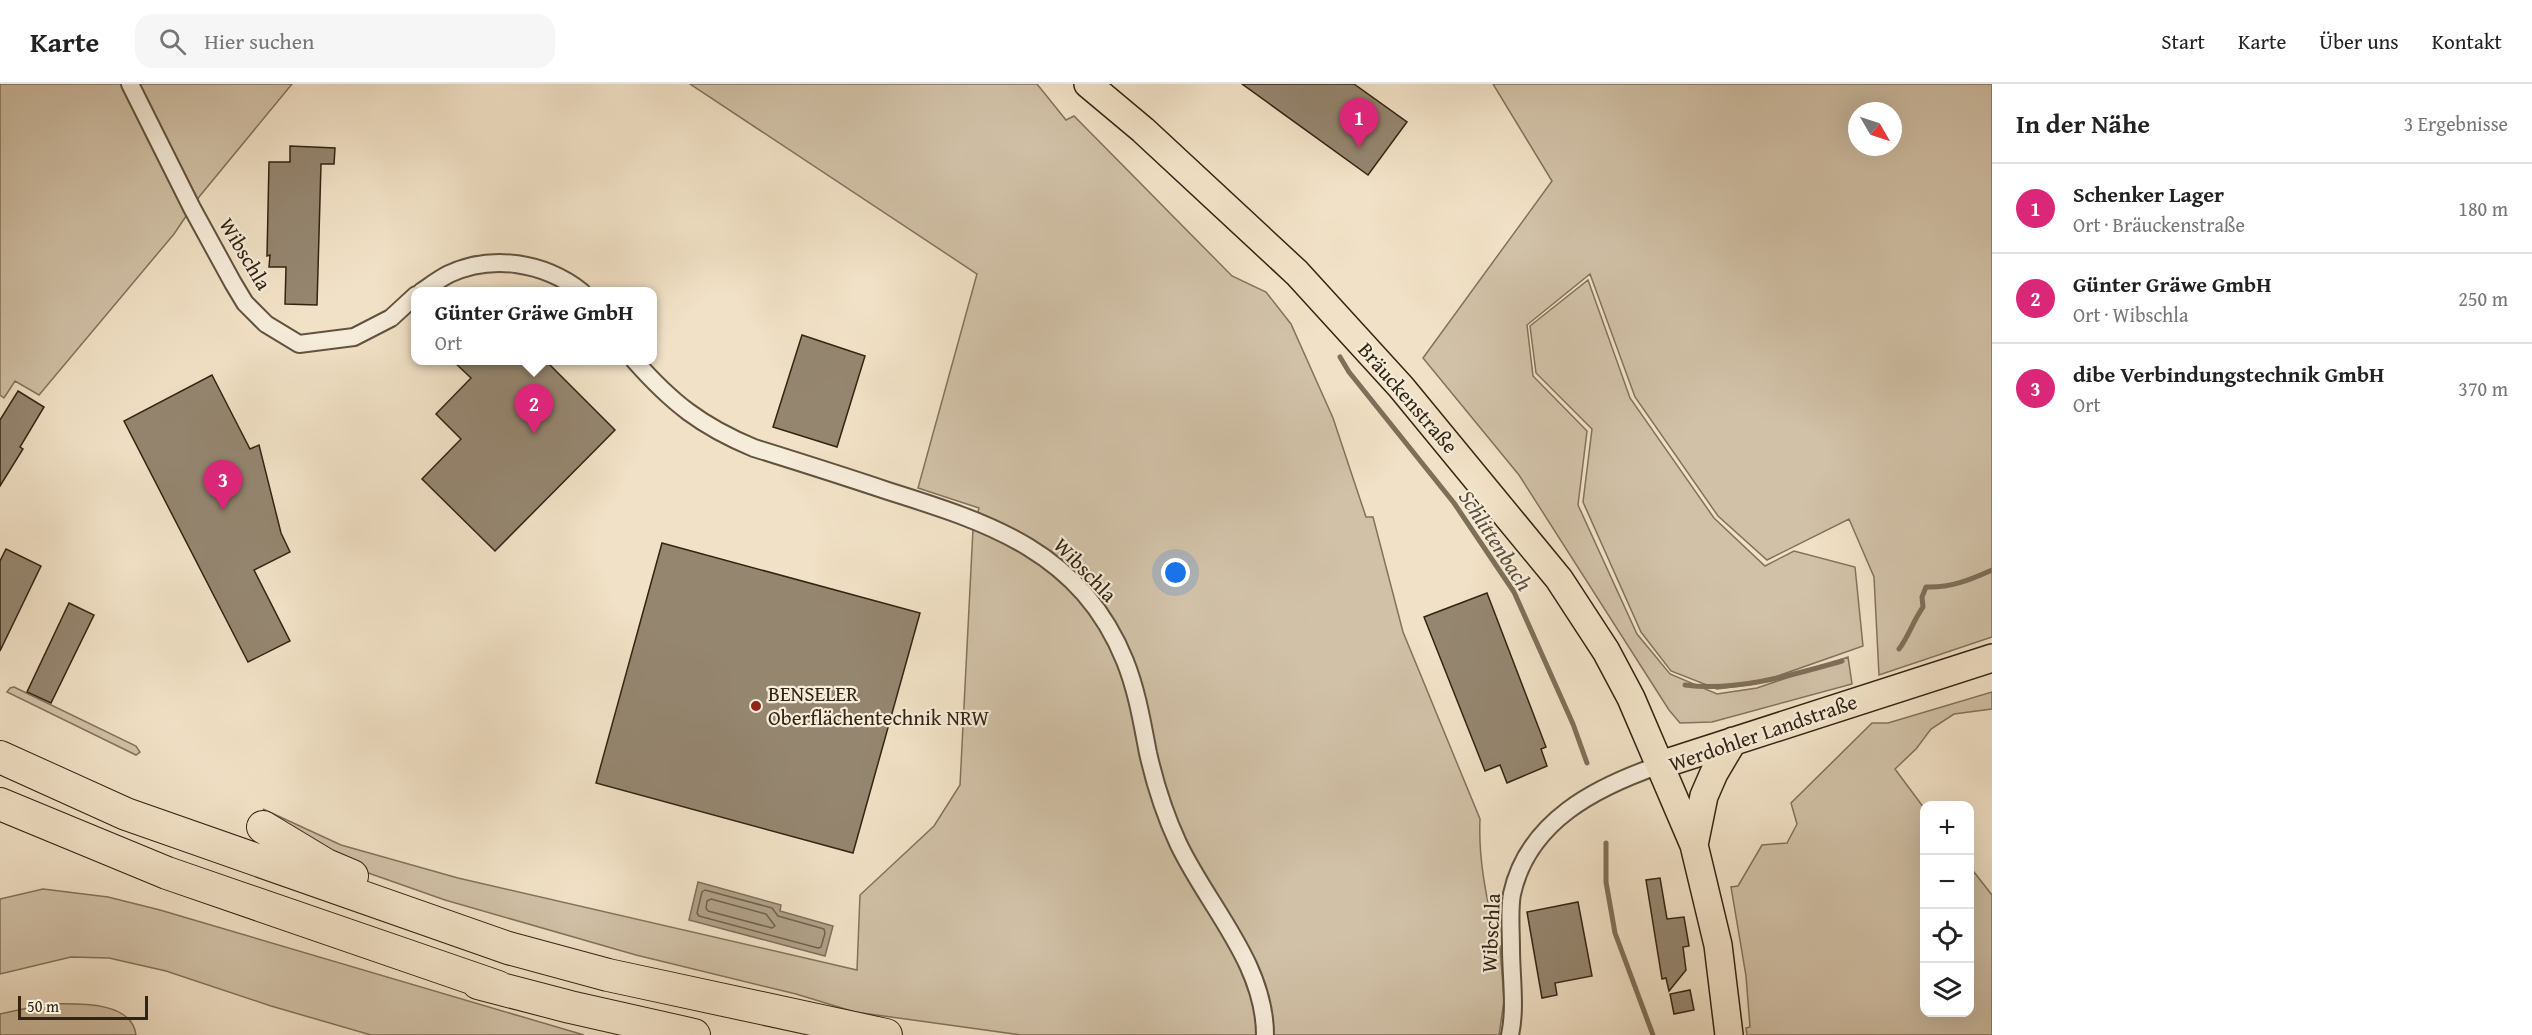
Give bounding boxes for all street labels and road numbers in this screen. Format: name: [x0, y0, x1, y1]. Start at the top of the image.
street label: Wibschla: [212, 212, 279, 296]
street label: Bräuckenstraße: [1351, 335, 1466, 460]
street label: Wibschla: [1047, 530, 1124, 609]
street label: Werdohler Landstraße: [1664, 686, 1861, 779]
street label: Wibschla: [1473, 892, 1508, 974]

